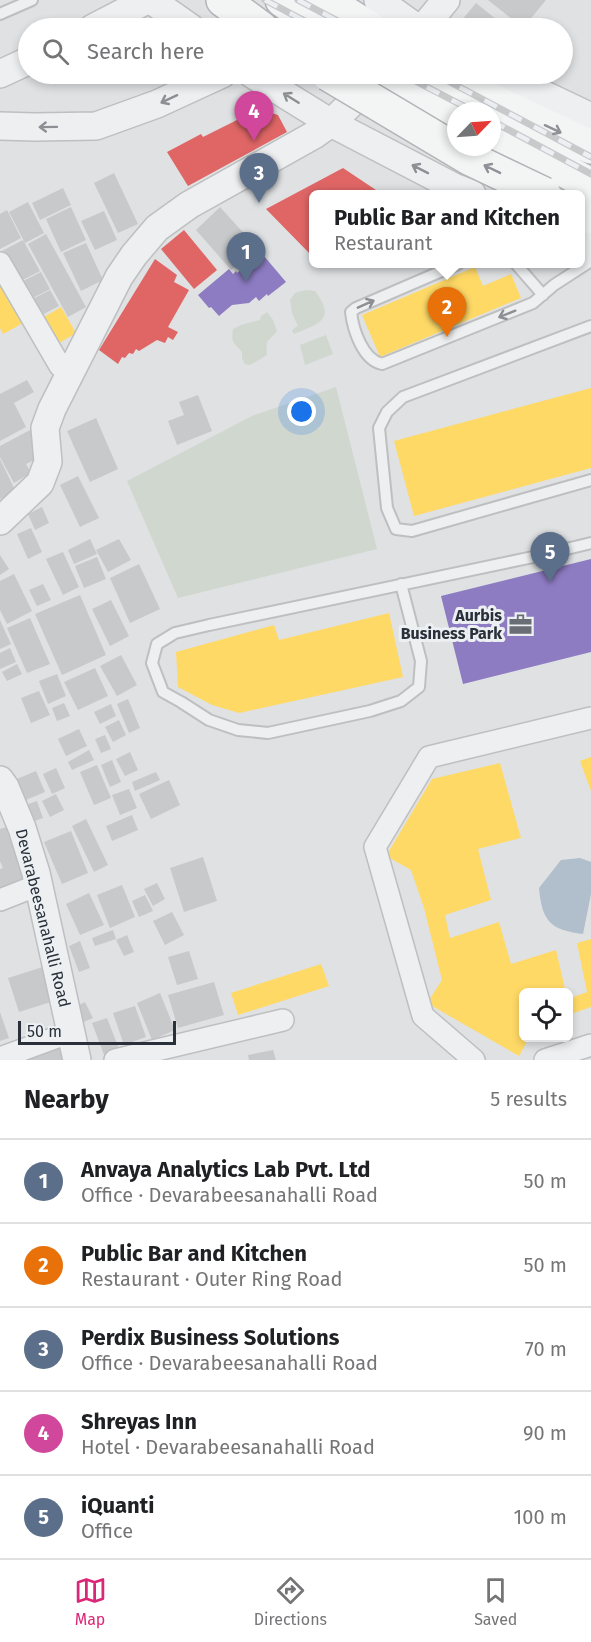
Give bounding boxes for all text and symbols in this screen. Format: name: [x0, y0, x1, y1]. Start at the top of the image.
search box: [18, 18, 573, 84]
icon: search: [39, 35, 72, 68]
text: Search here: [87, 38, 205, 65]
pin: 4: [234, 92, 274, 141]
one-way arrow: [283, 92, 300, 104]
one-way arrow: [160, 93, 178, 105]
north arrow: [447, 102, 501, 156]
one-way arrow: [38, 121, 58, 133]
one-way arrow: [543, 124, 561, 136]
pin: 3: [240, 154, 278, 203]
one-way arrow: [483, 162, 501, 174]
one-way arrow: [411, 163, 429, 174]
popup: [309, 190, 585, 268]
text: Public Bar and Kitchen: [334, 204, 560, 231]
text: Restaurant: [334, 231, 433, 255]
pin: 1: [226, 232, 266, 282]
pin: 2: [428, 288, 466, 337]
one-way arrow: [357, 297, 375, 308]
one-way arrow: [498, 309, 517, 320]
your location: [287, 397, 316, 426]
pin: 5: [530, 532, 570, 582]
place label: Aurbis Business Park: [401, 606, 502, 643]
office icon: Aurbis Business Park: [507, 611, 533, 637]
street label: Devarabeesanahalli Road: [12, 827, 74, 1009]
map controls: [519, 988, 573, 1042]
button: locate: [519, 988, 573, 1042]
scale bar: [18, 1018, 176, 1046]
text: 50 m: [27, 1022, 62, 1041]
text: Nearby: [24, 1084, 109, 1115]
text: 5 results: [490, 1087, 567, 1111]
text: Anvaya Analytics Lab Pvt. Ltd: [81, 1156, 371, 1183]
text: 1: [39, 1169, 48, 1193]
text: 50 m: [523, 1169, 567, 1193]
text: Office · Devarabeesanahalli Road: [81, 1183, 378, 1207]
text: Public Bar and Kitchen: [81, 1240, 307, 1267]
text: 2: [38, 1253, 49, 1277]
text: 50 m: [523, 1253, 567, 1277]
text: Restaurant · Outer Ring Road: [81, 1267, 342, 1291]
text: Perdix Business Solutions: [81, 1324, 339, 1351]
text: 3: [38, 1337, 49, 1361]
text: 70 m: [525, 1337, 567, 1361]
text: Office · Devarabeesanahalli Road: [81, 1351, 378, 1375]
text: Shreyas Inn: [81, 1408, 197, 1435]
text: 4: [38, 1421, 49, 1445]
text: 90 m: [523, 1421, 567, 1445]
text: Hotel · Devarabeesanahalli Road: [81, 1435, 375, 1459]
text: iQuanti: [81, 1492, 154, 1519]
text: 5: [38, 1505, 49, 1529]
text: 100 m: [514, 1505, 567, 1529]
text: Office: [81, 1519, 133, 1543]
tab: Map: [74, 1574, 107, 1629]
tab: Directions: [254, 1574, 327, 1629]
tab: Saved: [474, 1574, 517, 1629]

